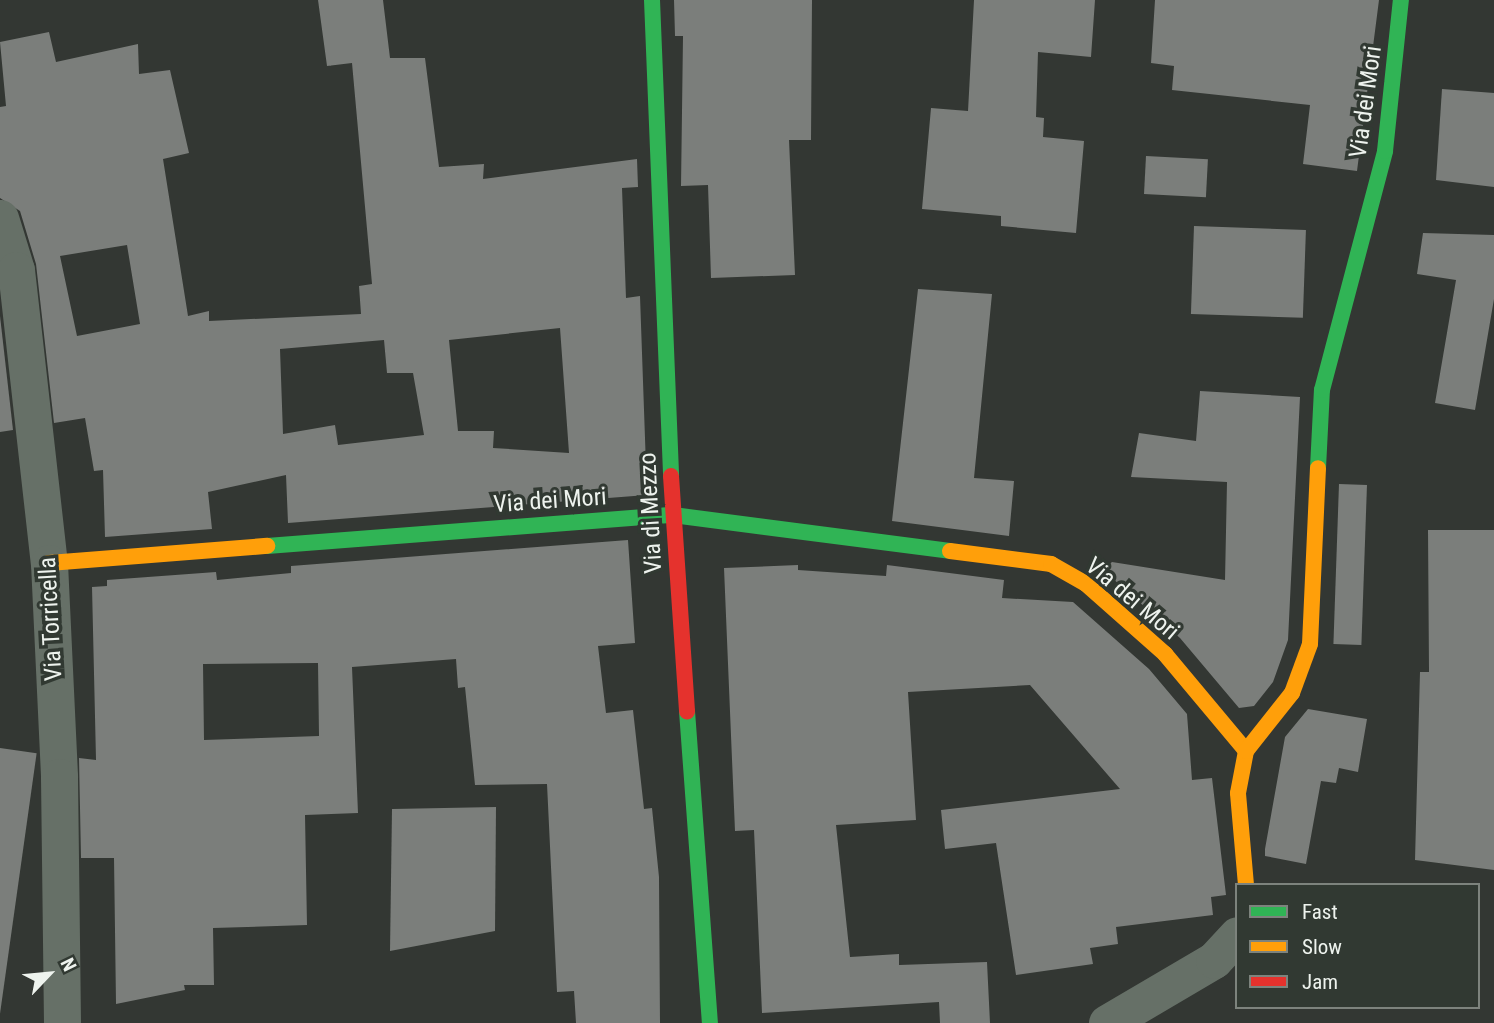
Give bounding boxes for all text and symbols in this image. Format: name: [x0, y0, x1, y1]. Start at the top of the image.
street label: Via dei Mori: [1344, 44, 1388, 160]
street label: Via di Mezzo: [633, 452, 669, 574]
street label: Via dei Mori: [493, 483, 607, 519]
street label: Via dei Mori: [1079, 552, 1185, 646]
street label: Via Torricella: [33, 556, 69, 682]
legend: [1235, 883, 1480, 1009]
text: Fast: [1302, 900, 1338, 924]
text: Slow: [1302, 935, 1342, 959]
north arrow: [14, 939, 84, 1009]
text: N: [55, 954, 81, 975]
text: Jam: [1302, 970, 1338, 994]

